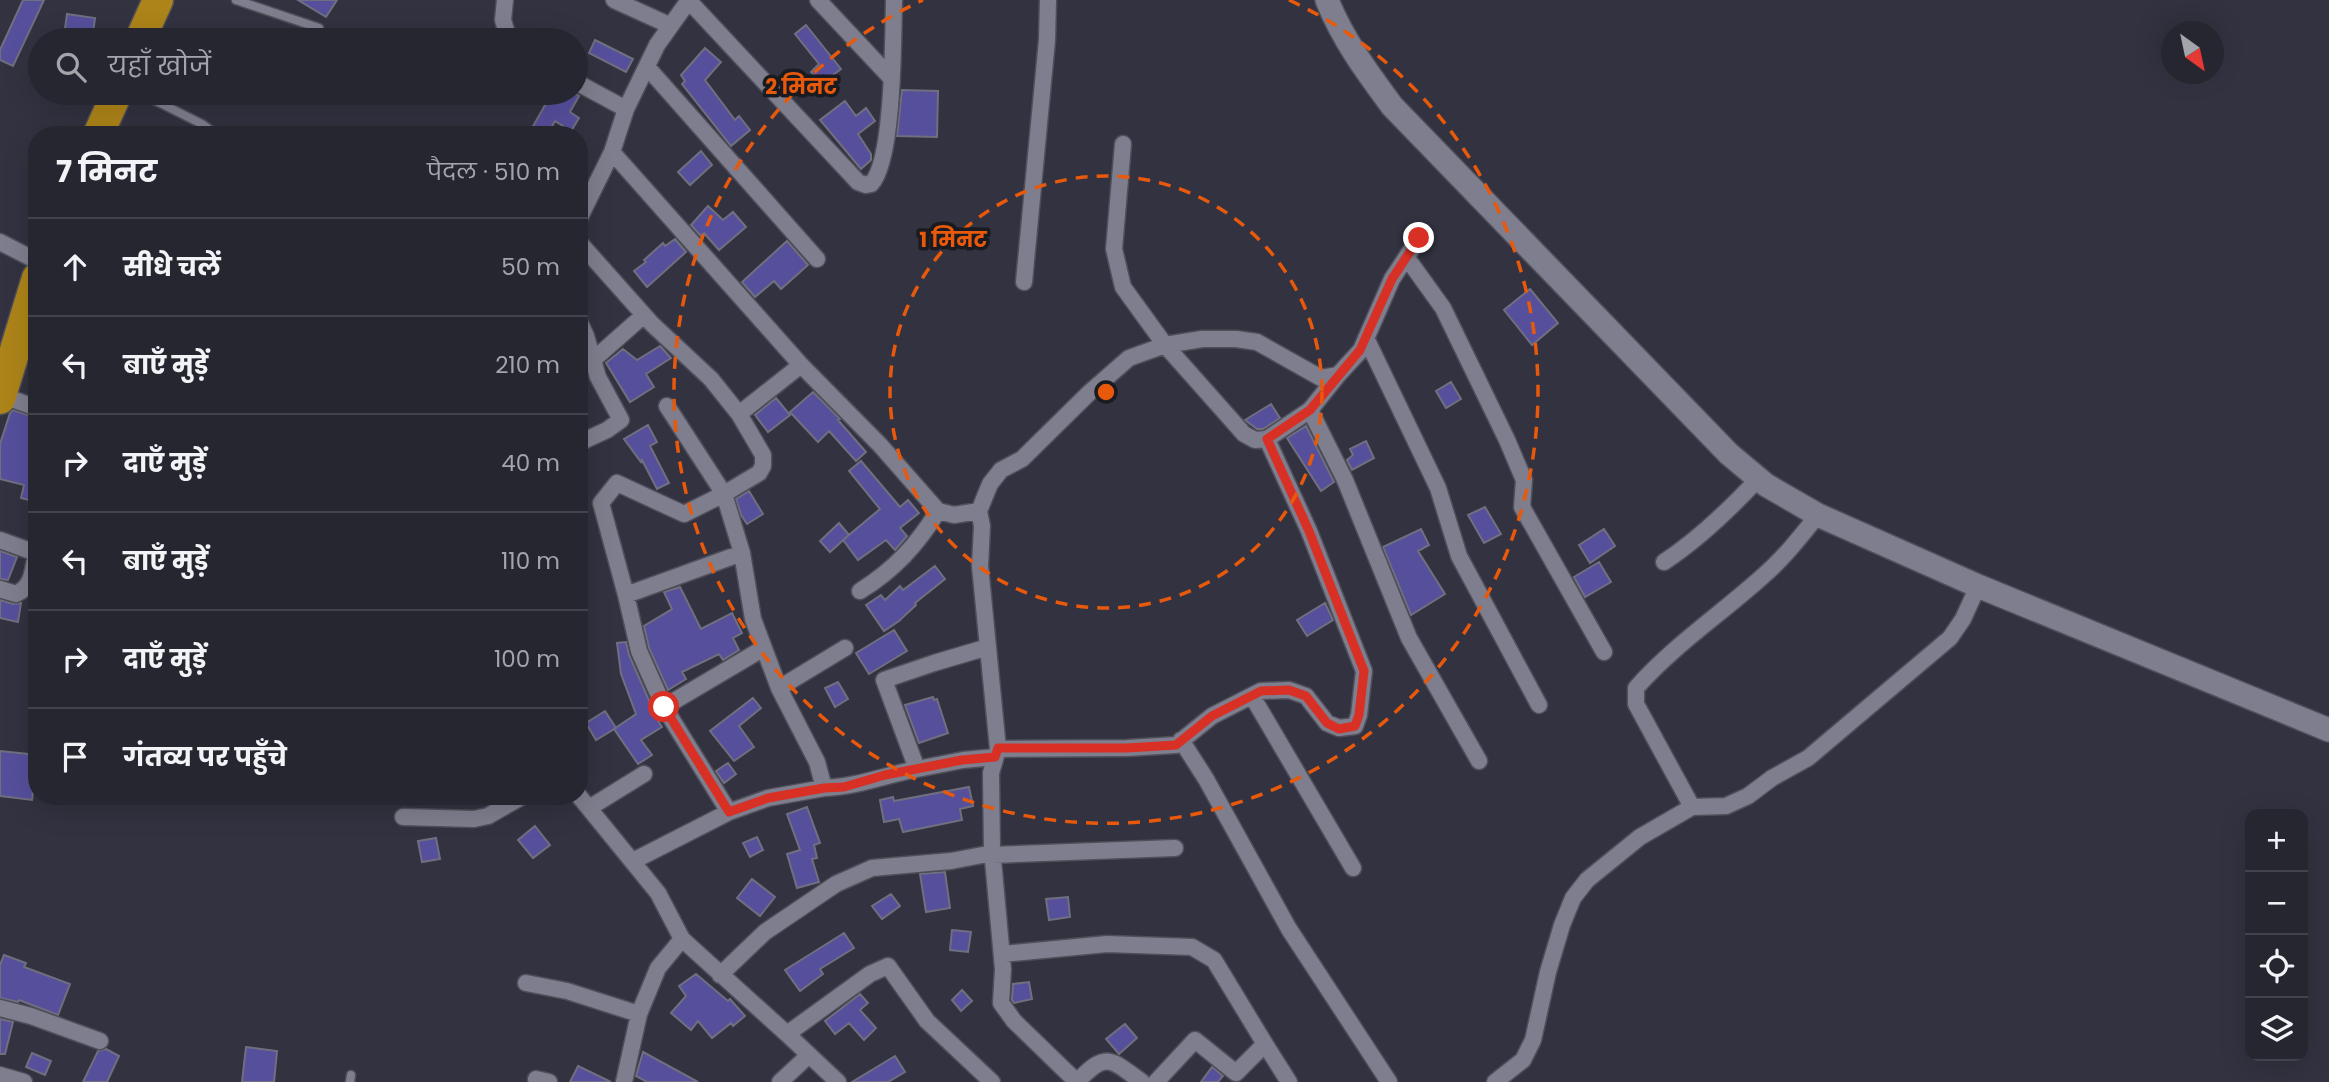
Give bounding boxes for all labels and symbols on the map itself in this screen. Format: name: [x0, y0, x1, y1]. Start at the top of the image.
north arrow: [2161, 21, 2224, 84]
text: 2 मिनट: [765, 72, 837, 101]
route end: [1403, 222, 1434, 253]
text: 1 मिनट: [919, 225, 987, 254]
centre of rings: [1094, 380, 1118, 404]
route start: [648, 691, 679, 722]

